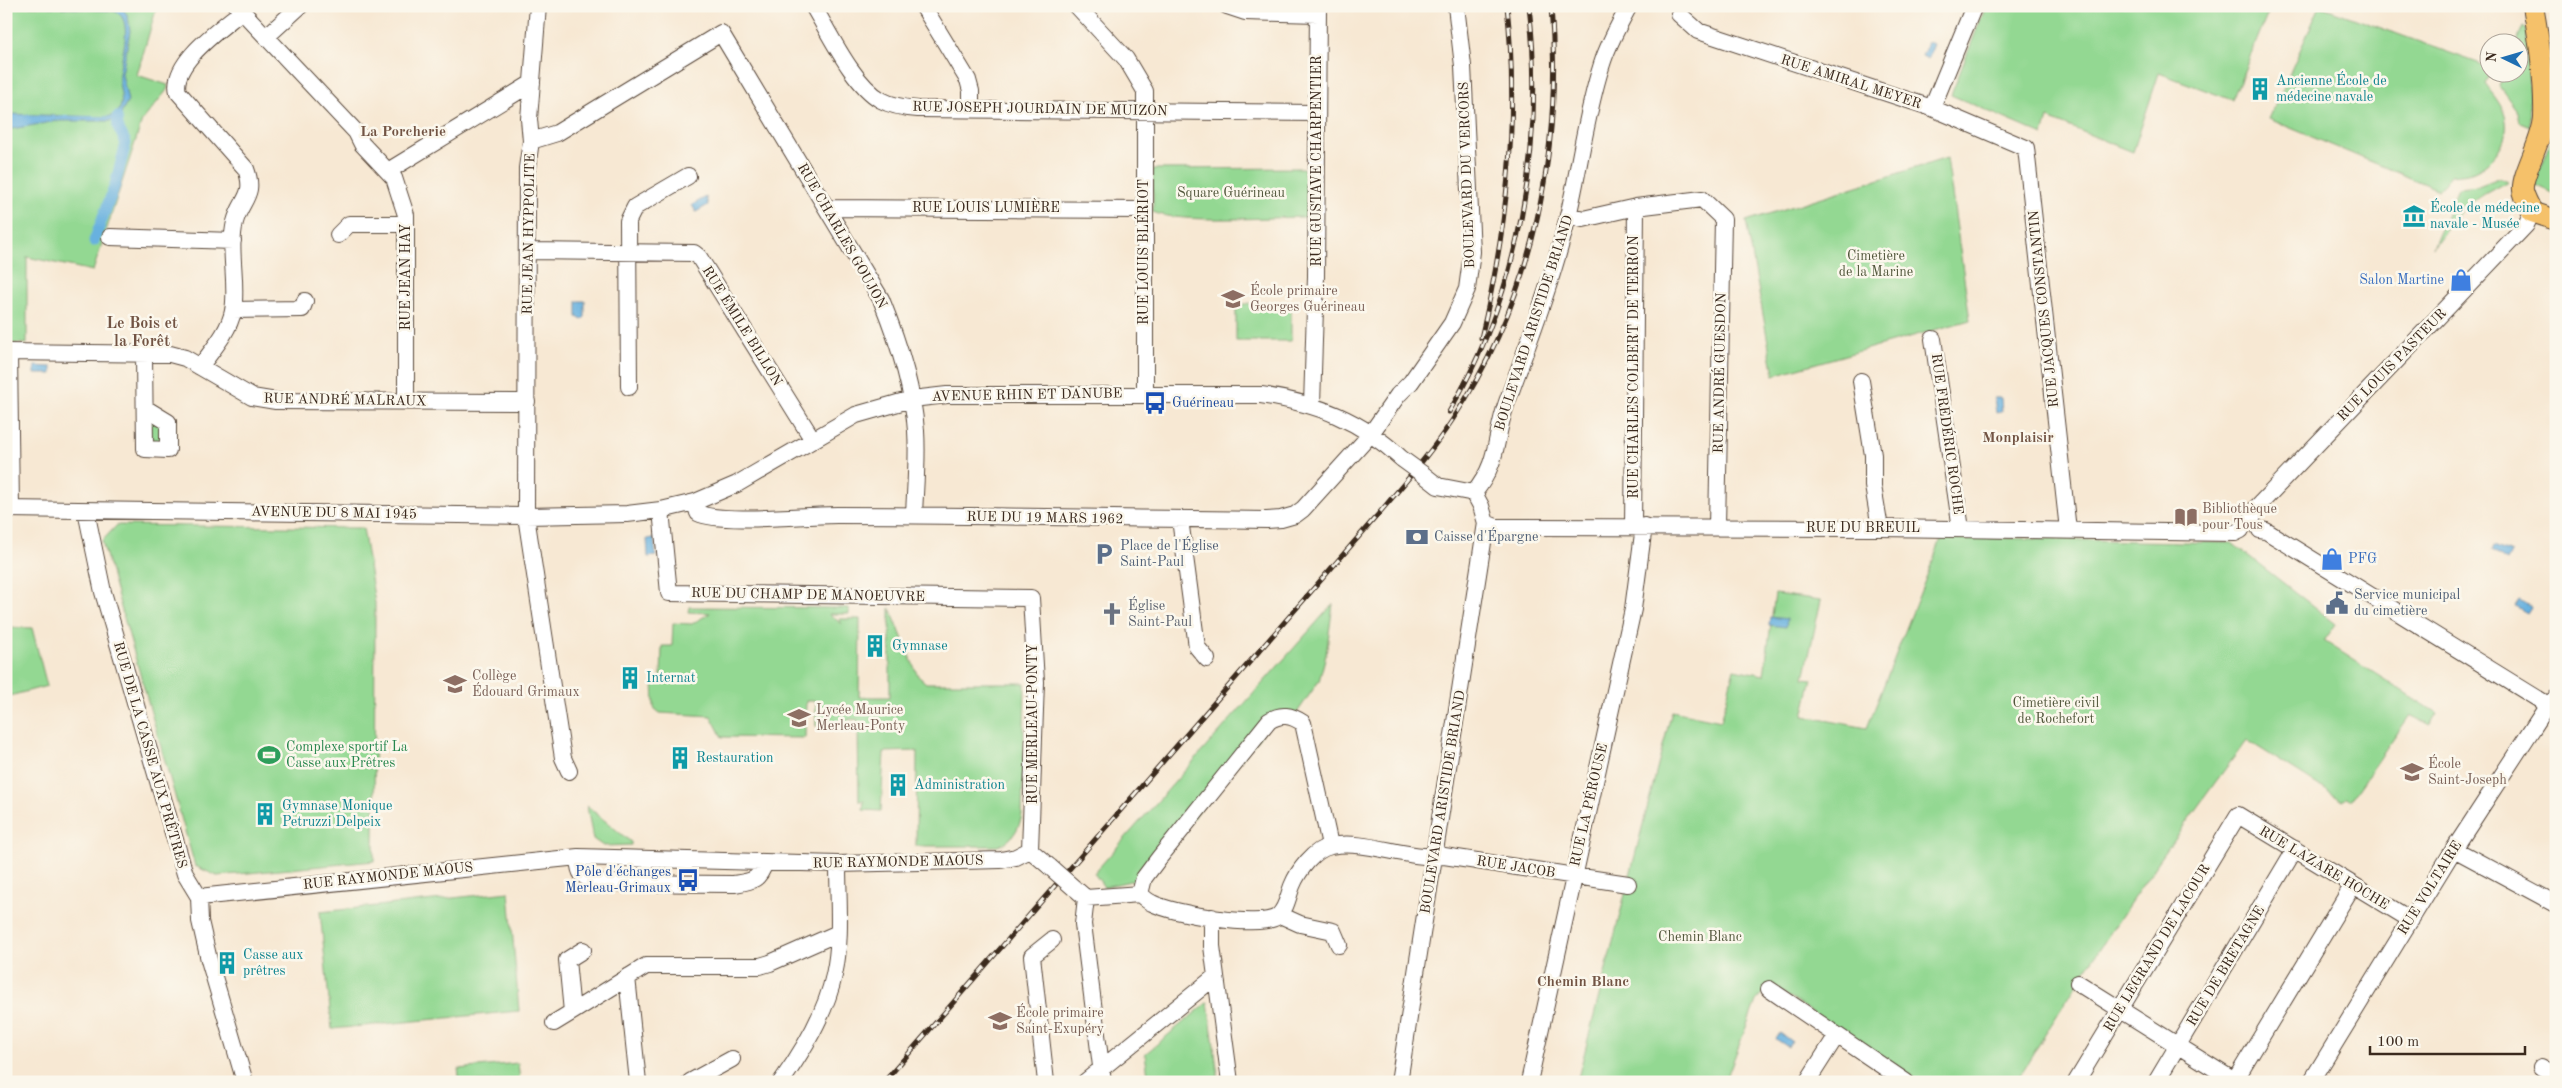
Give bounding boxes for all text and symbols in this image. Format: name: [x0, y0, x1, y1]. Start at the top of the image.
north arrow: [2480, 32, 2530, 82]
text: N: [2485, 51, 2500, 63]
street label: RUE AMIRAL MEYER: [1779, 53, 1923, 111]
street label: RUE GUSTAVE CHARPENTIER: [1310, 55, 1324, 267]
place label: Ancienne École de médecine navale: [2276, 71, 2387, 104]
building icon: Ancienne École de médecine navale: [2247, 76, 2273, 102]
street label: BOULEVARD DU VERCORS: [1457, 81, 1477, 269]
street label: RUE JOSEPH JOURDAIN DE MUIZON: [912, 100, 1168, 118]
district label: La Porcherie: [360, 125, 446, 140]
street label: RUE JEAN HYPPOLITE: [521, 153, 537, 315]
street label: RUE CHARLES GOUJON: [795, 161, 890, 311]
street label: RUE LOUIS BLÉRIOT: [1134, 179, 1151, 325]
park label: Square Guérineau: [1177, 186, 1286, 200]
street label: RUE LOUIS LUMIÈRE: [912, 198, 1060, 215]
place label: École de médecine navale - Musée: [2430, 198, 2540, 231]
museum icon: École de médecine navale - Musée: [2401, 203, 2427, 229]
street label: RUE JACQUES CONSTANTIN: [2027, 209, 2061, 408]
street label: BOULEVARD ARISTIDE BRIAND: [1492, 213, 1576, 433]
street label: RUE JEAN HAY: [399, 224, 413, 330]
street label: RUE CHARLES COLBERT DE TERRON: [1627, 235, 1641, 499]
park label: Cimetière de la Marine: [1839, 249, 1913, 279]
street label: RUE ÉMILE BILLON: [699, 262, 787, 389]
shop icon: Salon Martine: [2448, 267, 2474, 293]
place label: Salon Martine: [2359, 273, 2444, 287]
place label: École primaire Georges Guérineau: [1250, 281, 1366, 314]
school or university icon: École primaire Georges Guérineau: [1220, 286, 1246, 312]
street label: RUE ANDRÉ GUESDON: [1709, 292, 1728, 454]
street label: RUE LOUIS PASTEUR: [2335, 306, 2449, 424]
district label: Le Bois et la Forêt: [106, 316, 178, 350]
street label: RUE FRÉDÉRIC ROCHE: [1929, 352, 1968, 515]
street label: AVENUE RHIN ET DANUBE: [932, 386, 1122, 404]
street label: RUE ANDRÉ MALRAUX: [263, 389, 427, 408]
bus stop icon: Guérineau: [1142, 390, 1168, 416]
place label: Guérineau: [1172, 396, 1234, 410]
district label: Monplaisir: [1982, 431, 2054, 446]
place label: Bibliothèque pour Tous: [2202, 502, 2277, 532]
library icon: Bibliothèque pour Tous: [2173, 504, 2199, 530]
street label: AVENUE DU 8 MAI 1945: [251, 505, 417, 521]
street label: RUE DU 19 MARS 1962: [966, 510, 1124, 526]
street label: RUE DU BREUIL: [1806, 521, 1920, 535]
bank icon: Caisse d'Épargne: [1404, 524, 1430, 550]
place label: Caisse d'Épargne: [1434, 527, 1538, 544]
place label: Place de l'Église Saint-Paul: [1120, 536, 1219, 569]
parking icon: Place de l'Église Saint-Paul: [1091, 541, 1117, 567]
shop icon: PFG: [2319, 546, 2345, 572]
place label: PFG: [2348, 552, 2377, 566]
street label: RUE DU CHAMP DE MANOEUVRE: [691, 586, 925, 604]
place label: Service municipal du cimetière: [2354, 588, 2461, 618]
public building icon: Service municipal du cimetière: [2324, 590, 2350, 616]
place label: Église Saint-Paul: [1128, 596, 1192, 629]
church icon: Église Saint-Paul: [1099, 601, 1125, 627]
building icon: Gymnase: [862, 633, 888, 659]
street label: RUE DE LA CASSE AUX PRÊTRES: [111, 639, 192, 870]
place label: Gymnase: [892, 639, 948, 653]
street label: RUE MERLEAU-PONTY: [1026, 644, 1040, 804]
building icon: Internat: [617, 665, 643, 691]
place label: Collège Édouard Grimaux: [472, 669, 580, 699]
school or university icon: Collège Édouard Grimaux: [442, 671, 468, 697]
place label: Internat: [646, 671, 696, 685]
street label: BOULEVARD ARISTIDE BRIAND: [1418, 689, 1468, 915]
park label: Cimetière civil de Rochefort: [2013, 696, 2100, 726]
place label: Lycée Maurice Merleau-Ponty: [816, 703, 906, 733]
school or university icon: Lycée Maurice Merleau-Ponty: [786, 705, 812, 731]
place label: Complexe sportif La Casse aux Prêtres: [286, 740, 408, 770]
street label: RUE LA PÉROUSE: [1565, 741, 1610, 868]
sports icon: Complexe sportif La Casse aux Prêtres: [256, 742, 282, 768]
building icon: Restauration: [667, 745, 693, 771]
place label: Restauration: [696, 751, 774, 765]
place label: École Saint-Joseph: [2428, 754, 2507, 787]
school or university icon: École Saint-Joseph: [2399, 759, 2425, 785]
building icon: Administration: [885, 772, 911, 798]
place label: Administration: [914, 778, 1005, 792]
place label: Gymnase Monique Petruzzi Delpeix: [282, 799, 393, 829]
building icon: Gymnase Monique Petruzzi Delpeix: [252, 801, 278, 827]
street label: RUE LAZARE HOCHE: [2257, 824, 2391, 912]
street label: RUE VOLTAIRE: [2395, 839, 2465, 937]
street label: RUE RAYMONDE MAOUS: [812, 854, 984, 870]
street label: RUE JACOB: [1476, 854, 1556, 880]
street label: RUE RAYMONDE MAOUS: [302, 860, 474, 892]
street label: RUE LEGRAND DE LACOUR: [2101, 862, 2213, 1034]
place label: Pôle d'échanges Merleau-Grimaux: [565, 865, 671, 895]
bus stop icon: Pôle d'échanges Merleau-Grimaux: [675, 867, 701, 893]
street label: RUE DE BRETAGNE: [2185, 904, 2267, 1028]
park label: Chemin Blanc: [1658, 930, 1742, 944]
place label: Casse aux prêtres: [243, 948, 303, 978]
building icon: Casse aux prêtres: [214, 950, 240, 976]
district label: Chemin Blanc: [1537, 975, 1629, 990]
place label: École primaire Saint-Exupéry: [1016, 1003, 1105, 1036]
school or university icon: École primaire Saint-Exupéry: [987, 1008, 1013, 1034]
scale bar: [2370, 1023, 2524, 1055]
text: 100 m: [2377, 1035, 2419, 1050]

